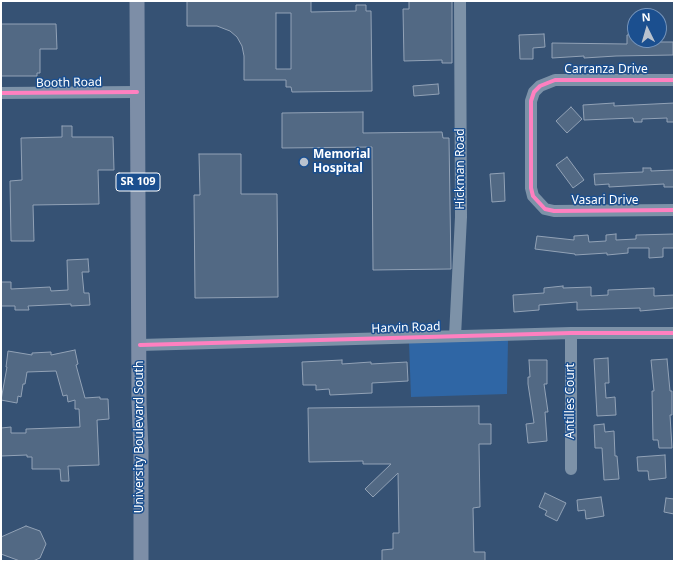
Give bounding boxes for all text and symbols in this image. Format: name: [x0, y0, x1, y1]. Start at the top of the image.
north arrow: [627, 8, 667, 48]
text: N: [641, 9, 651, 24]
street label: Carranza Drive: [564, 63, 648, 77]
street label: Booth Road: [36, 75, 102, 91]
street label: Hickman Road: [454, 128, 468, 210]
place label: Memorial Hospital: [313, 148, 370, 176]
marker: Memorial Hospital: [298, 156, 310, 168]
road number: SR 109: [116, 173, 160, 191]
street label: Vasari Drive: [571, 194, 639, 208]
street label: Harvin Road: [371, 320, 441, 336]
street label: University Boulevard South: [133, 361, 147, 513]
street label: Antilles Court: [564, 363, 578, 439]

